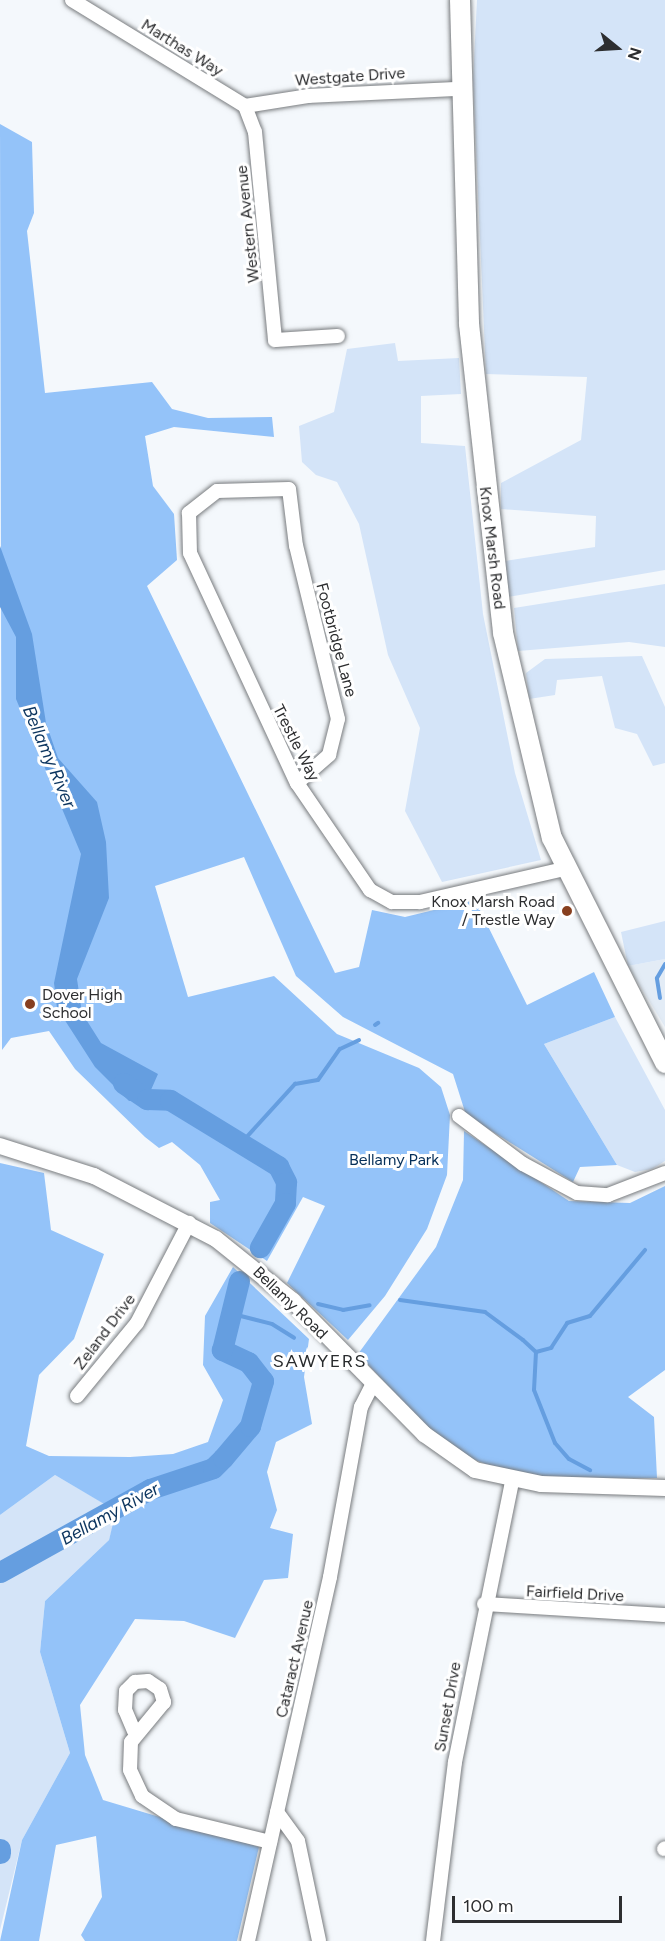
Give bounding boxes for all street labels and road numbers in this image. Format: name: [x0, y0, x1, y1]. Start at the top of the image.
street label: Marthas Way: [138, 15, 226, 81]
street label: Westgate Drive: [294, 64, 406, 90]
street label: Western Avenue: [232, 164, 264, 284]
street label: Knox Marsh Road: [475, 485, 509, 611]
street label: Footbridge Lane: [312, 581, 360, 699]
street label: Trestle Way: [269, 702, 323, 784]
street label: Bellamy Road: [249, 1263, 331, 1343]
street label: Zeland Drive: [70, 1290, 140, 1374]
street label: Fairfield Drive: [526, 1582, 624, 1606]
street label: Cataract Avenue: [272, 1598, 318, 1720]
street label: Sunset Drive: [431, 1661, 465, 1753]

